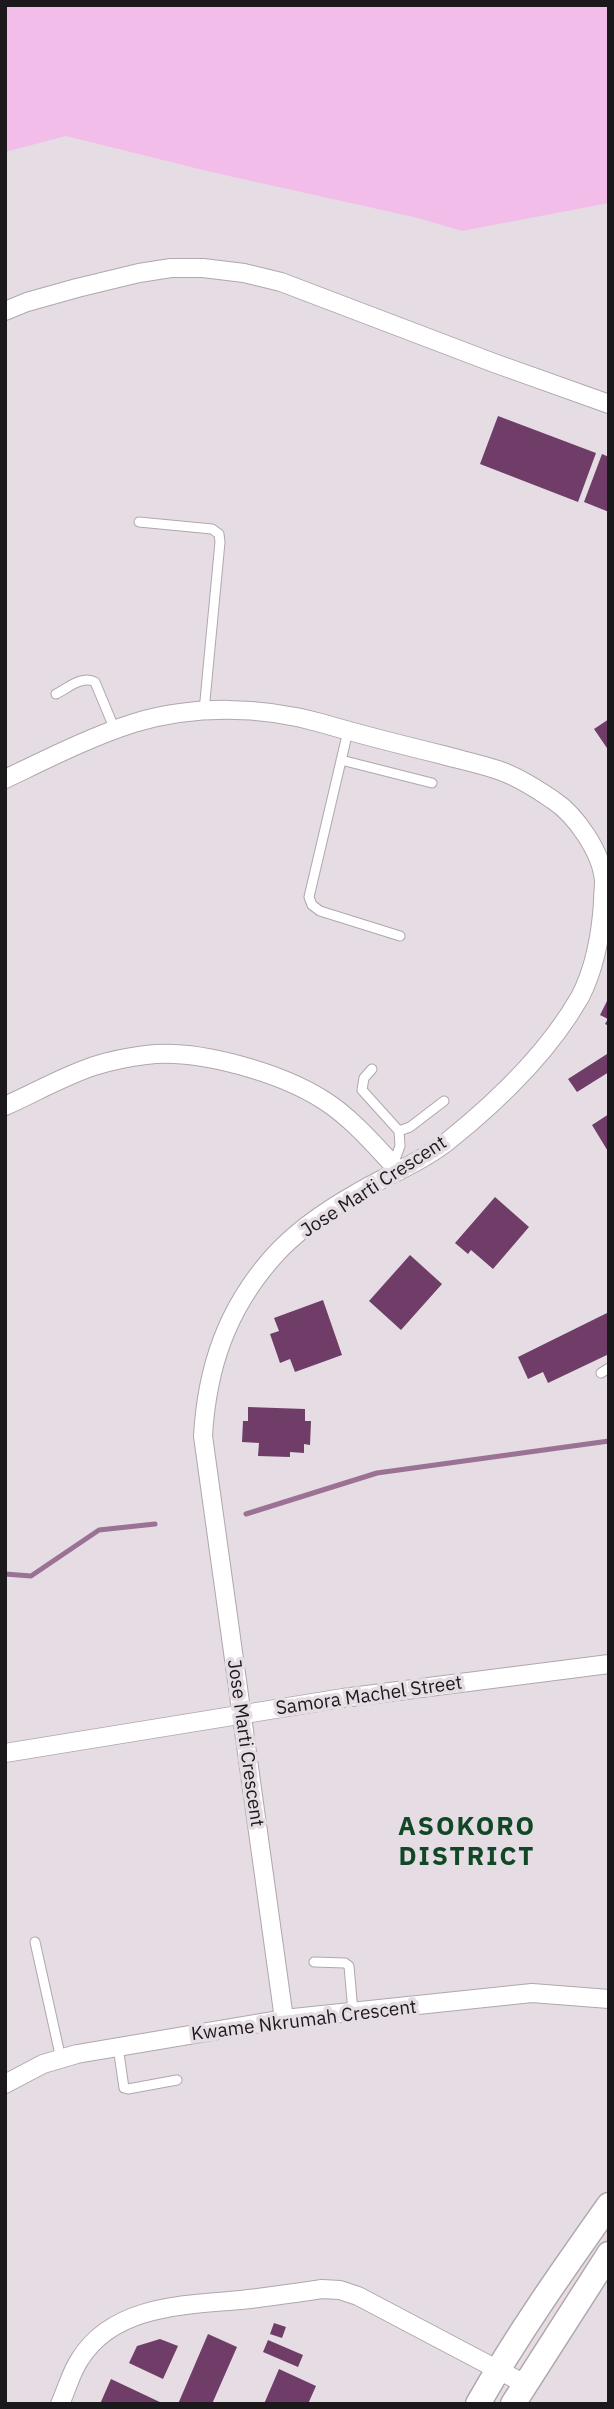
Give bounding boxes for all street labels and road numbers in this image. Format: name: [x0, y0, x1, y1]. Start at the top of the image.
street label: Jose Marti Crescent: [297, 1131, 451, 1243]
street label: Jose Marti Crescent: [222, 1658, 268, 1828]
street label: Samora Machel Street: [274, 1672, 464, 1720]
street label: Kwame Nkrumah Crescent: [190, 1996, 418, 2046]

